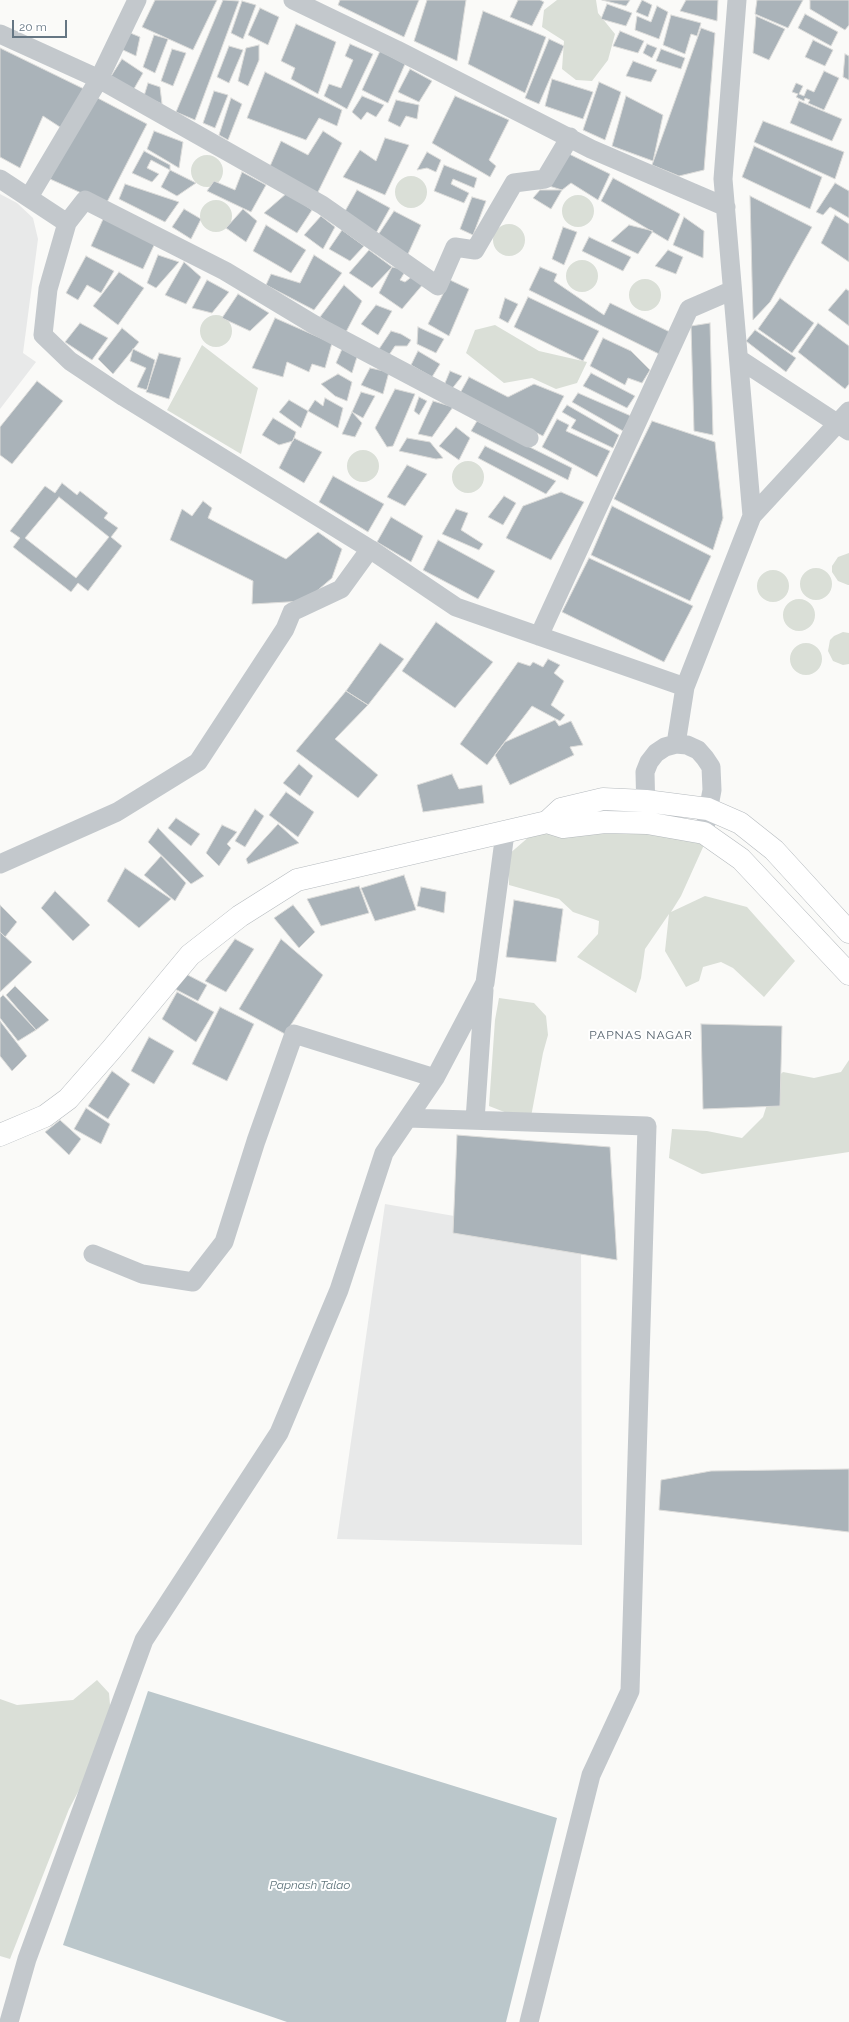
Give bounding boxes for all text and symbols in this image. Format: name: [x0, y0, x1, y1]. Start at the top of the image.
scale bar: [14, 12, 69, 38]
text: 20 m: [19, 20, 47, 34]
district label: PAPNAS NAGAR: [589, 1028, 693, 1042]
water label: Papnash Talao: [270, 1878, 350, 1892]

